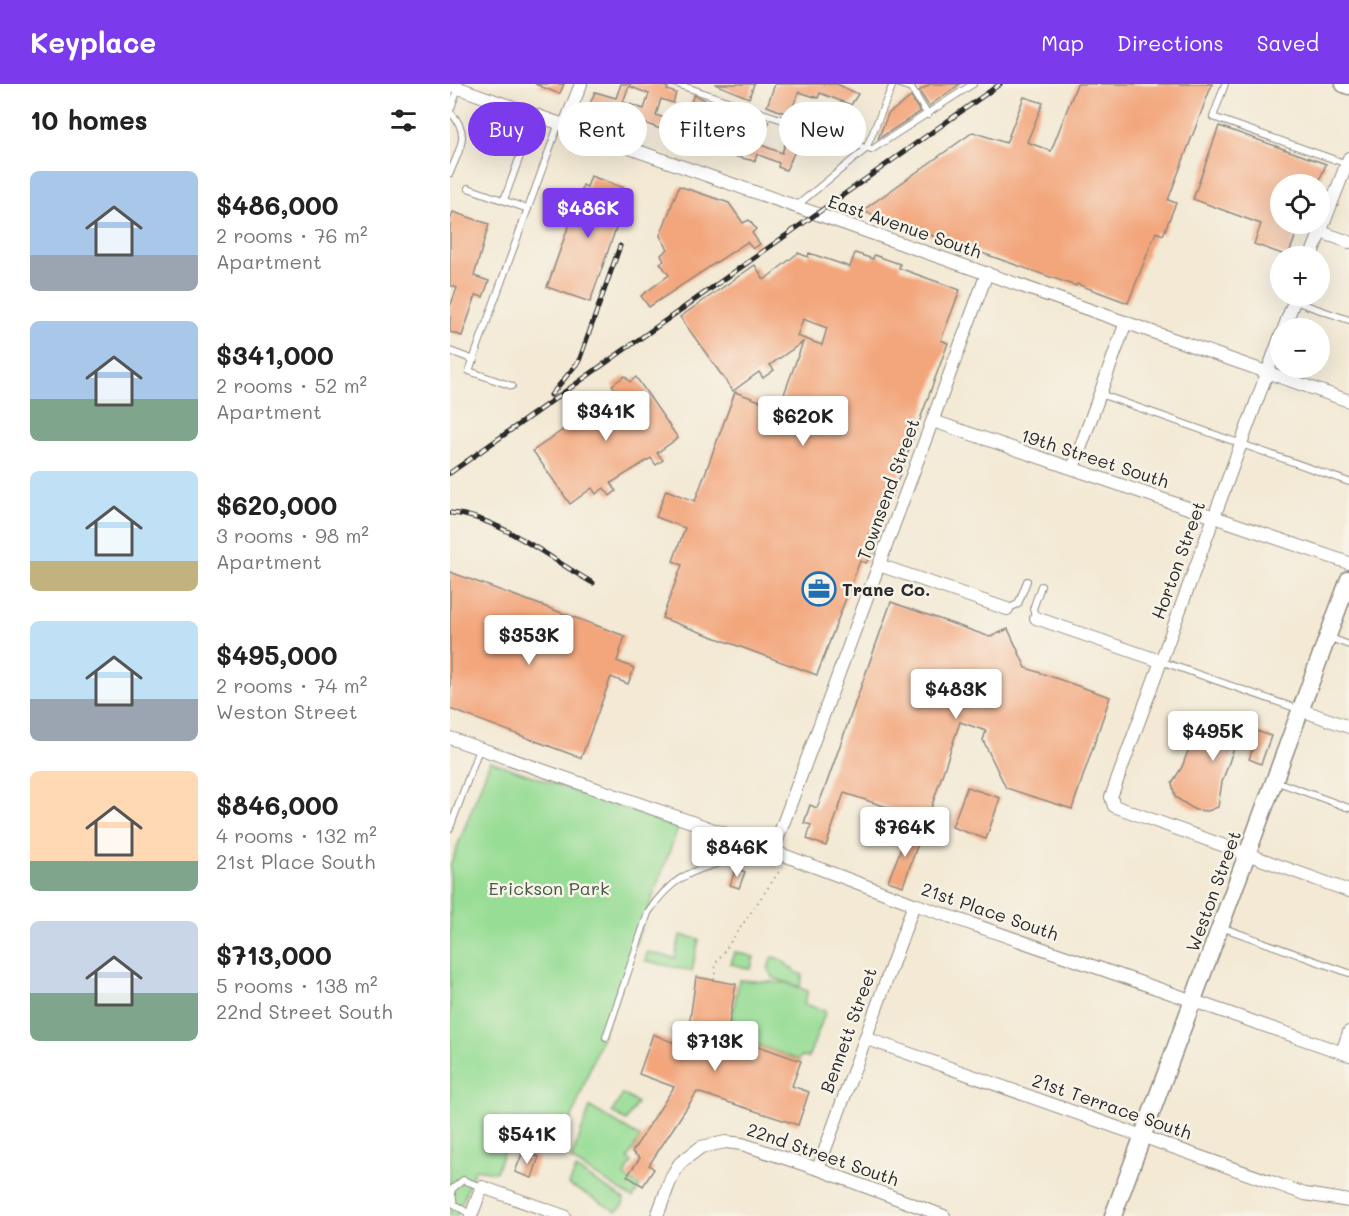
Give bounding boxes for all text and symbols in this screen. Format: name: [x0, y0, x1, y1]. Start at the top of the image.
text: Keyplace: [30, 24, 156, 60]
text: Map: [1041, 29, 1084, 56]
text: Directions: [1117, 29, 1224, 56]
text: Saved: [1257, 29, 1319, 56]
chip: Buy: [468, 102, 546, 156]
chip: Rent: [558, 102, 647, 156]
chip: Filters: [659, 102, 767, 156]
chip: New: [779, 102, 866, 156]
text: 10 homes: [30, 103, 148, 137]
icon: filters: [387, 104, 420, 137]
map controls: [1270, 174, 1330, 378]
button: locate: [1270, 174, 1330, 234]
text: $486,000: [216, 188, 339, 222]
pin: $486K: [546, 188, 630, 239]
street label: East Avenue South: [825, 188, 985, 264]
text: $486K: [557, 194, 619, 220]
icon: home: [78, 195, 150, 267]
text: 2 rooms · 76 m²: [216, 222, 368, 248]
button: +: [1270, 246, 1330, 306]
text: Apartment: [216, 248, 322, 274]
button: −: [1270, 318, 1330, 378]
text: $341,000: [216, 338, 334, 372]
icon: home: [78, 345, 150, 417]
text: 2 rooms · 52 m²: [216, 372, 367, 398]
pin: $341K: [564, 391, 648, 442]
pin: $620K: [761, 396, 845, 447]
text: $341K: [576, 397, 636, 423]
text: Apartment: [216, 398, 322, 424]
text: $620K: [772, 402, 834, 428]
street label: Townsend Street: [851, 415, 925, 563]
street label: 19th Street South: [1018, 423, 1172, 493]
text: $620,000: [216, 488, 337, 522]
icon: home: [78, 495, 150, 567]
street label: Horton Street: [1145, 498, 1211, 622]
text: 3 rooms · 98 m²: [216, 522, 369, 548]
text: Apartment: [216, 548, 322, 574]
office icon: Trane Co.: [801, 571, 837, 607]
place label: Trane Co.: [842, 577, 930, 601]
pin: $353K: [487, 615, 571, 666]
text: $353K: [498, 621, 560, 647]
text: $495,000: [216, 638, 338, 672]
icon: home: [78, 645, 150, 717]
pin: $483K: [914, 669, 998, 720]
text: 2 rooms · 74 m²: [216, 672, 367, 698]
text: $483K: [925, 675, 987, 701]
text: Weston Street: [216, 698, 357, 724]
pin: $495K: [1171, 711, 1255, 762]
text: $495K: [1182, 717, 1244, 743]
text: $846,000: [216, 788, 339, 822]
icon: home: [78, 795, 150, 867]
pin: $764K: [863, 807, 947, 858]
text: $764K: [874, 813, 936, 839]
text: 4 rooms · 132 m²: [216, 822, 377, 848]
pin: $846K: [695, 827, 779, 878]
street label: Weston Street: [1180, 827, 1246, 955]
text: $846K: [706, 833, 768, 859]
text: 21st Place South: [216, 848, 375, 874]
park label: Erickson Park: [489, 876, 609, 900]
street label: 21st Place South: [918, 876, 1062, 946]
text: $713,000: [216, 938, 332, 972]
icon: home: [78, 945, 150, 1017]
street label: Bennett Street: [814, 964, 882, 1096]
text: 5 rooms · 138 m²: [216, 972, 378, 998]
text: 22nd Street South: [216, 998, 393, 1024]
pin: $713K: [673, 1021, 757, 1072]
text: $713K: [686, 1027, 744, 1053]
street label: 21st Terrace South: [1029, 1067, 1195, 1145]
pin: $541K: [485, 1114, 569, 1165]
street label: 22nd Street South: [744, 1117, 902, 1191]
text: $541K: [498, 1120, 556, 1146]

